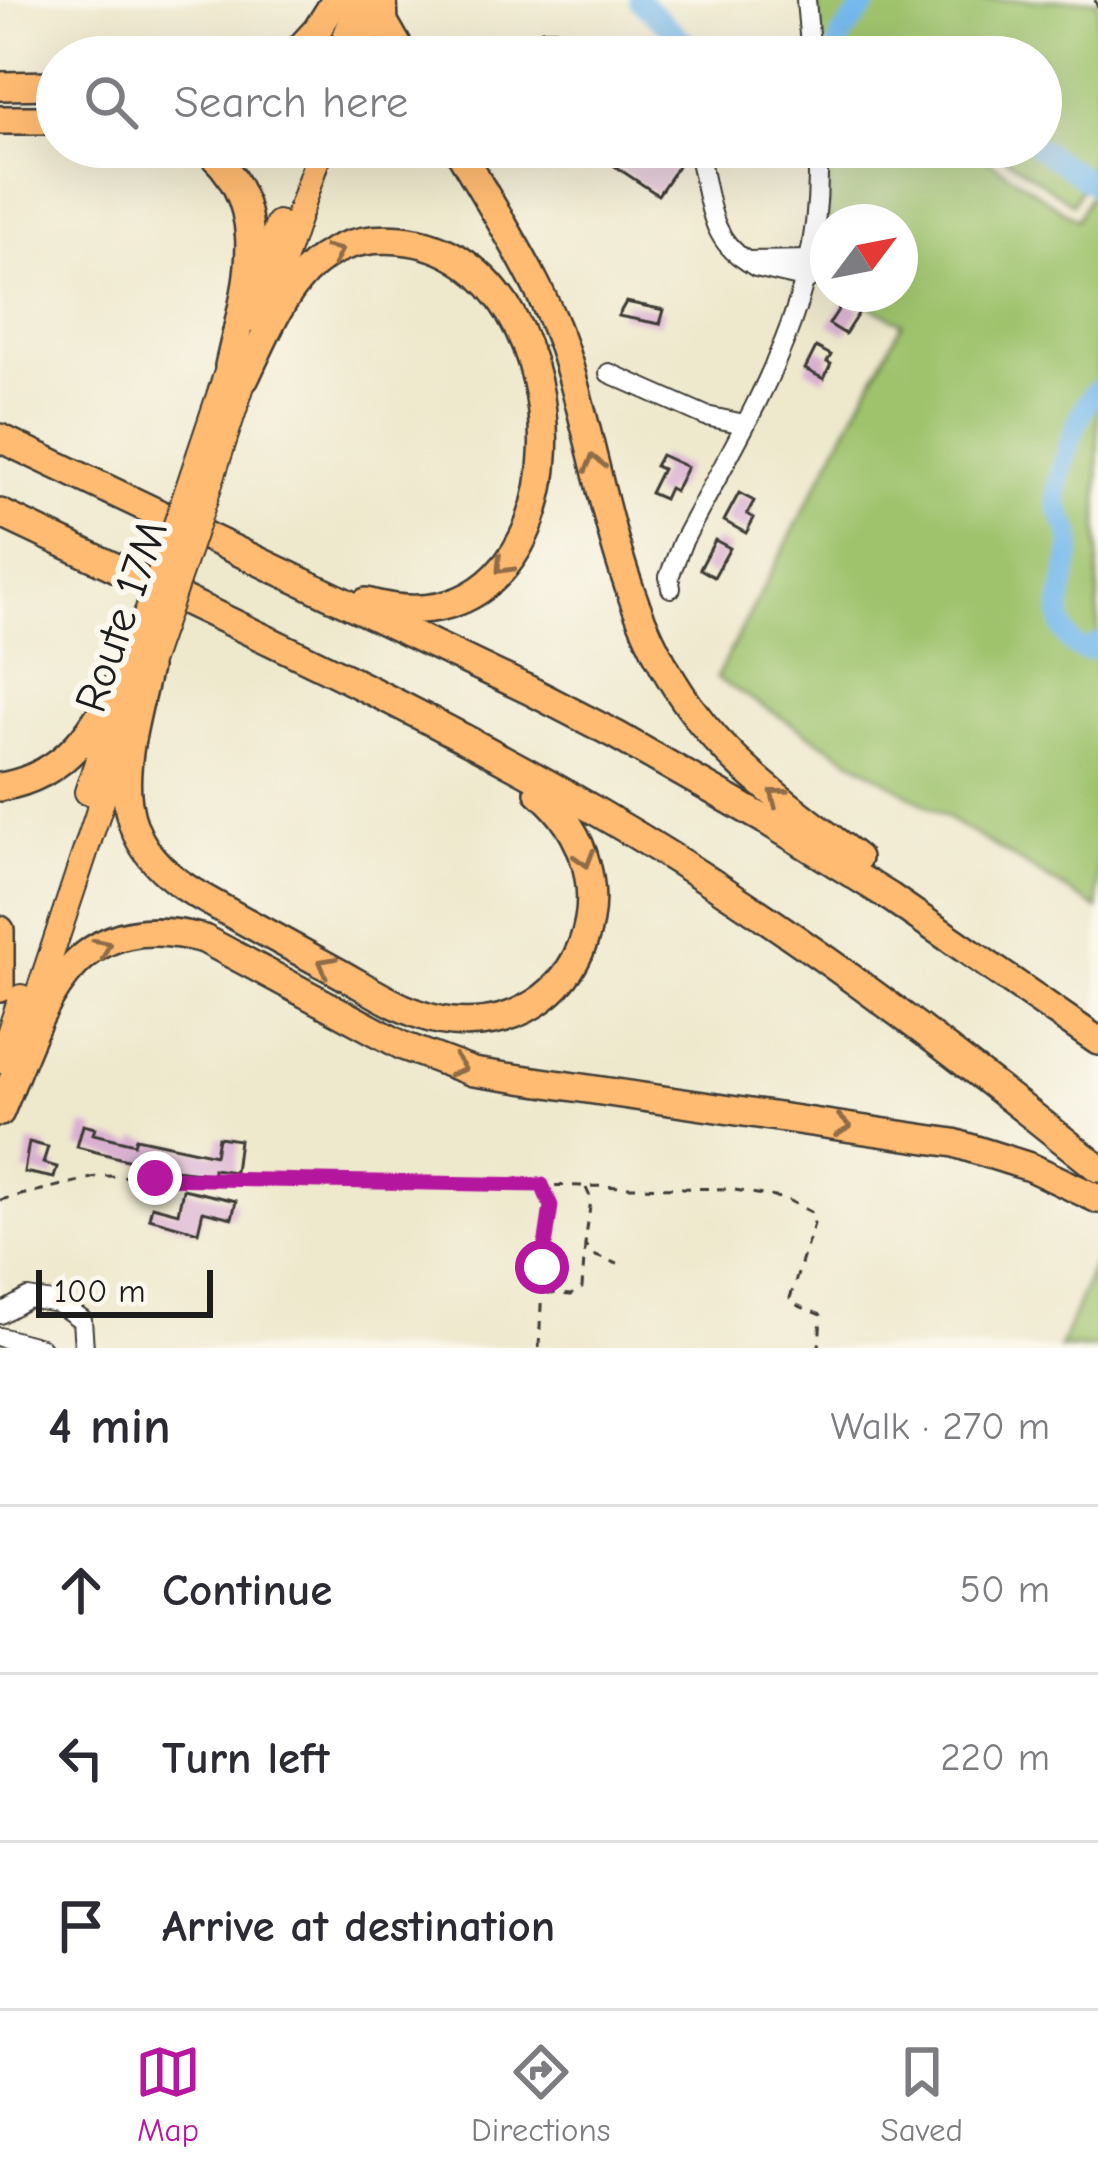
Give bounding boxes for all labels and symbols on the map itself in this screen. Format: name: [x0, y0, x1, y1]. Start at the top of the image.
north arrow: [810, 204, 918, 312]
one-way arrow: [323, 244, 344, 267]
one-way arrow: [583, 453, 608, 473]
street label: Route 17M: [64, 513, 178, 719]
one-way arrow: [495, 553, 517, 574]
one-way arrow: [769, 789, 791, 810]
one-way arrow: [571, 848, 596, 869]
one-way arrow: [91, 938, 112, 961]
one-way arrow: [317, 956, 338, 979]
one-way arrow: [447, 1053, 468, 1078]
one-way arrow: [834, 1112, 853, 1138]
route end: [128, 1151, 182, 1205]
route start: [515, 1240, 569, 1294]
scale bar: [36, 1264, 213, 1317]

